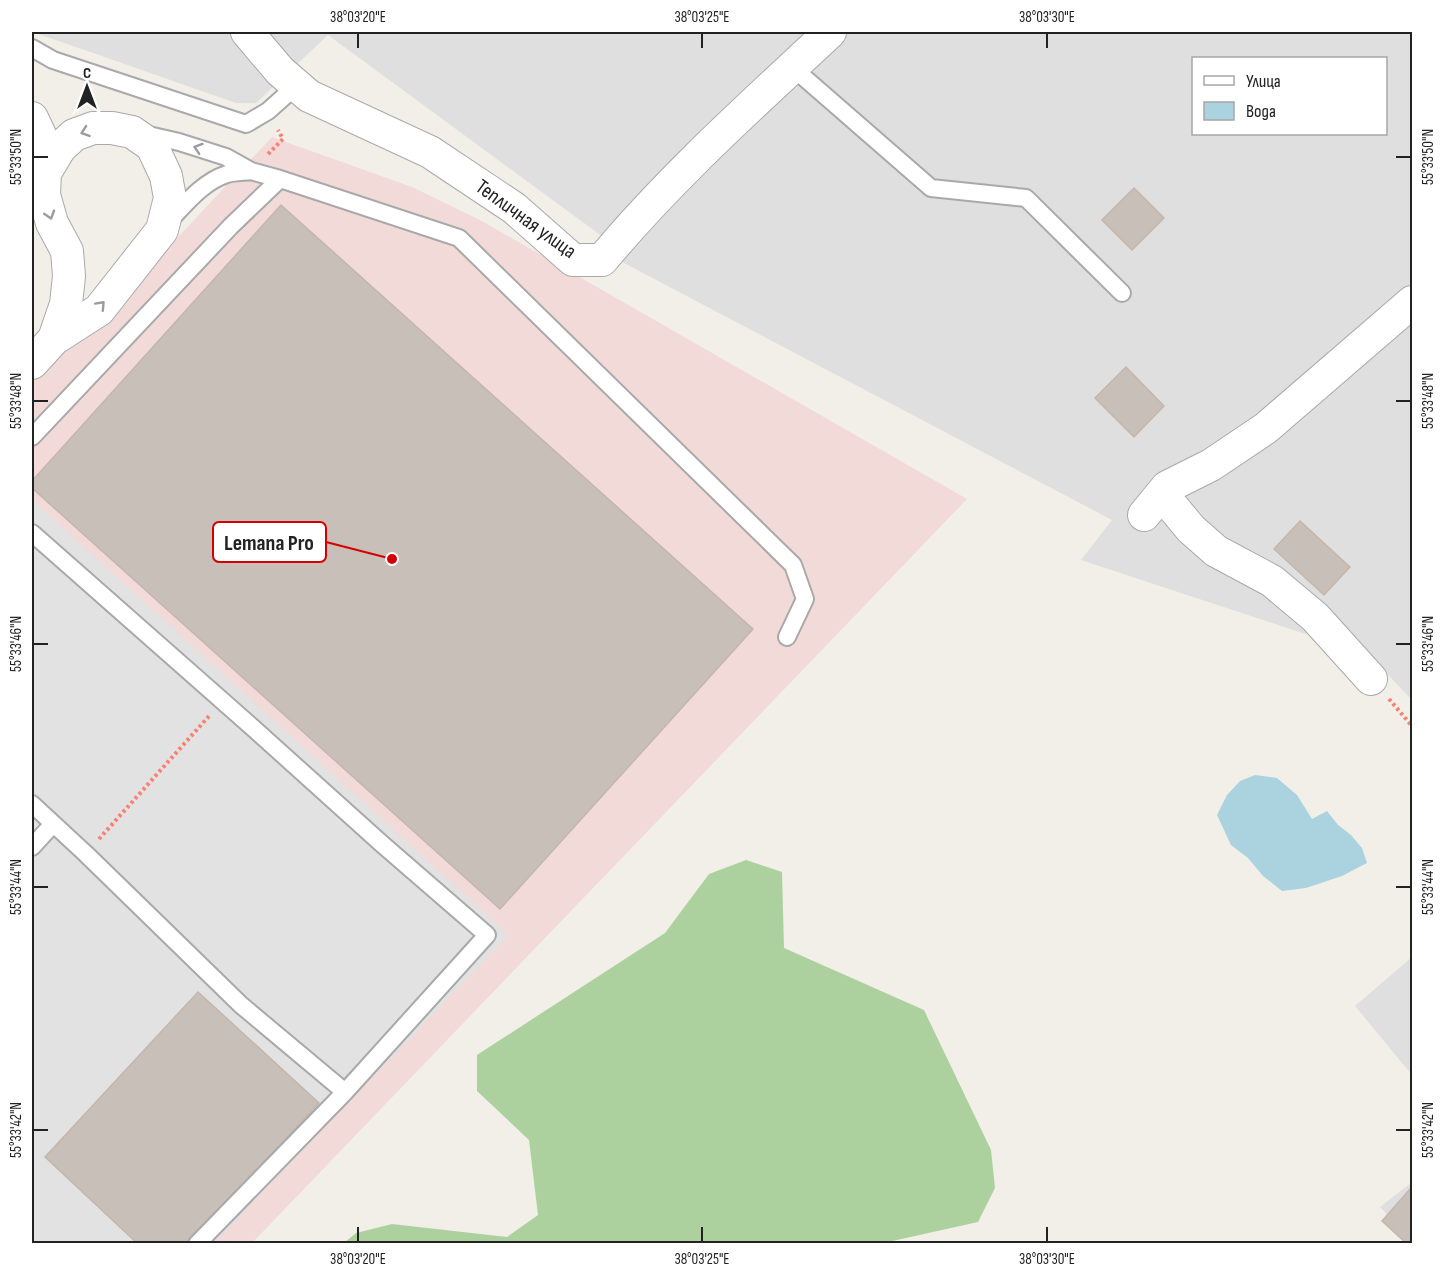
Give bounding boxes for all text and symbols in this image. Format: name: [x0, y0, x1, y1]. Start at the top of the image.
text: 38°03'20"E: [330, 8, 386, 27]
text: 38°03'25"E: [674, 8, 730, 27]
text: 38°03'30"E: [1019, 8, 1075, 27]
north arrow: [57, 57, 117, 117]
legend: [1192, 57, 1387, 135]
text: С: [83, 64, 91, 83]
text: Улица: [1246, 71, 1281, 92]
text: Вода: [1246, 101, 1276, 122]
one-way arrow: [80, 124, 91, 137]
text: 55°33'50"N: [7, 129, 26, 185]
text: 55°33'50"N: [1419, 129, 1438, 185]
one-way arrow: [193, 142, 204, 155]
street label: Тепличная улица: [471, 174, 581, 264]
one-way arrow: [43, 209, 56, 220]
one-way arrow: [94, 302, 105, 312]
text: 55°33'48"N: [7, 373, 26, 429]
text: 55°33'48"N: [1419, 373, 1438, 429]
callout: Lemana Pro: [213, 522, 326, 562]
text: Lemana Pro: [224, 530, 314, 557]
text: 55°33'46"N: [7, 616, 26, 672]
text: 55°33'46"N: [1419, 616, 1438, 672]
text: 55°33'44"N: [7, 859, 26, 915]
text: 55°33'44"N: [1419, 859, 1438, 915]
text: 55°33'42"N: [7, 1102, 26, 1158]
text: 55°33'42"N: [1419, 1102, 1438, 1158]
text: 38°03'20"E: [330, 1250, 386, 1269]
text: 38°03'25"E: [674, 1250, 730, 1269]
text: 38°03'30"E: [1019, 1250, 1075, 1269]

